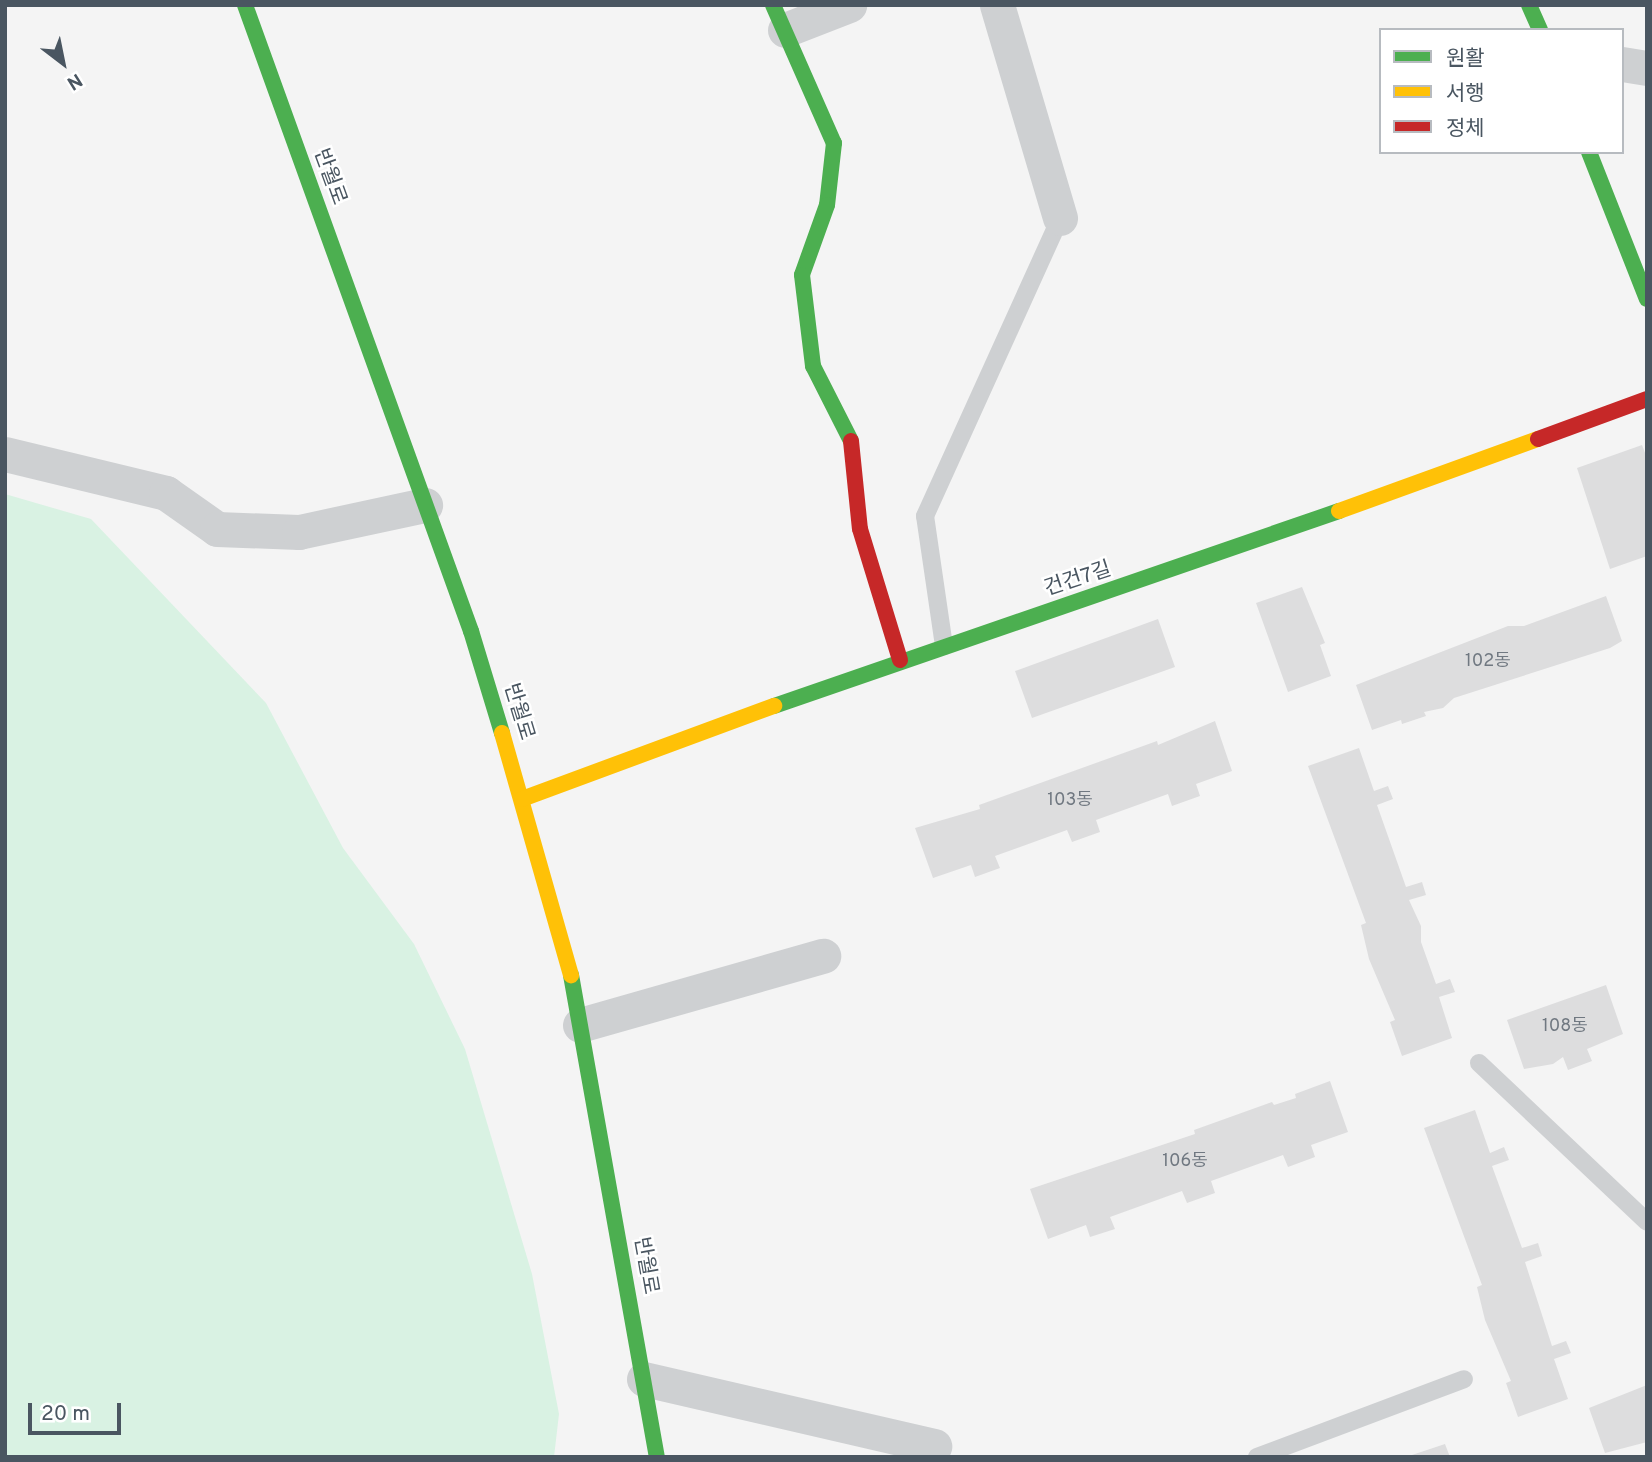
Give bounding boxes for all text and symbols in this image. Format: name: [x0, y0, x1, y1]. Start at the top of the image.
north arrow: [28, 28, 98, 98]
legend: [1379, 28, 1624, 154]
text: 원활: [1446, 46, 1485, 73]
text: N: [62, 67, 86, 95]
text: 서행: [1446, 81, 1485, 108]
text: 정체: [1446, 116, 1485, 143]
street label: 반월로: [307, 145, 351, 209]
street label: 건건7길: [1041, 557, 1115, 603]
house number: 102동: [1465, 651, 1511, 673]
street label: 반월로: [497, 681, 539, 743]
house number: 103동: [1047, 790, 1093, 812]
house number: 108동: [1542, 1016, 1588, 1038]
house number: 106동: [1162, 1151, 1208, 1173]
street label: 반월로: [628, 1235, 662, 1297]
scale bar: [32, 1388, 124, 1432]
text: 20 m: [41, 1401, 90, 1428]

